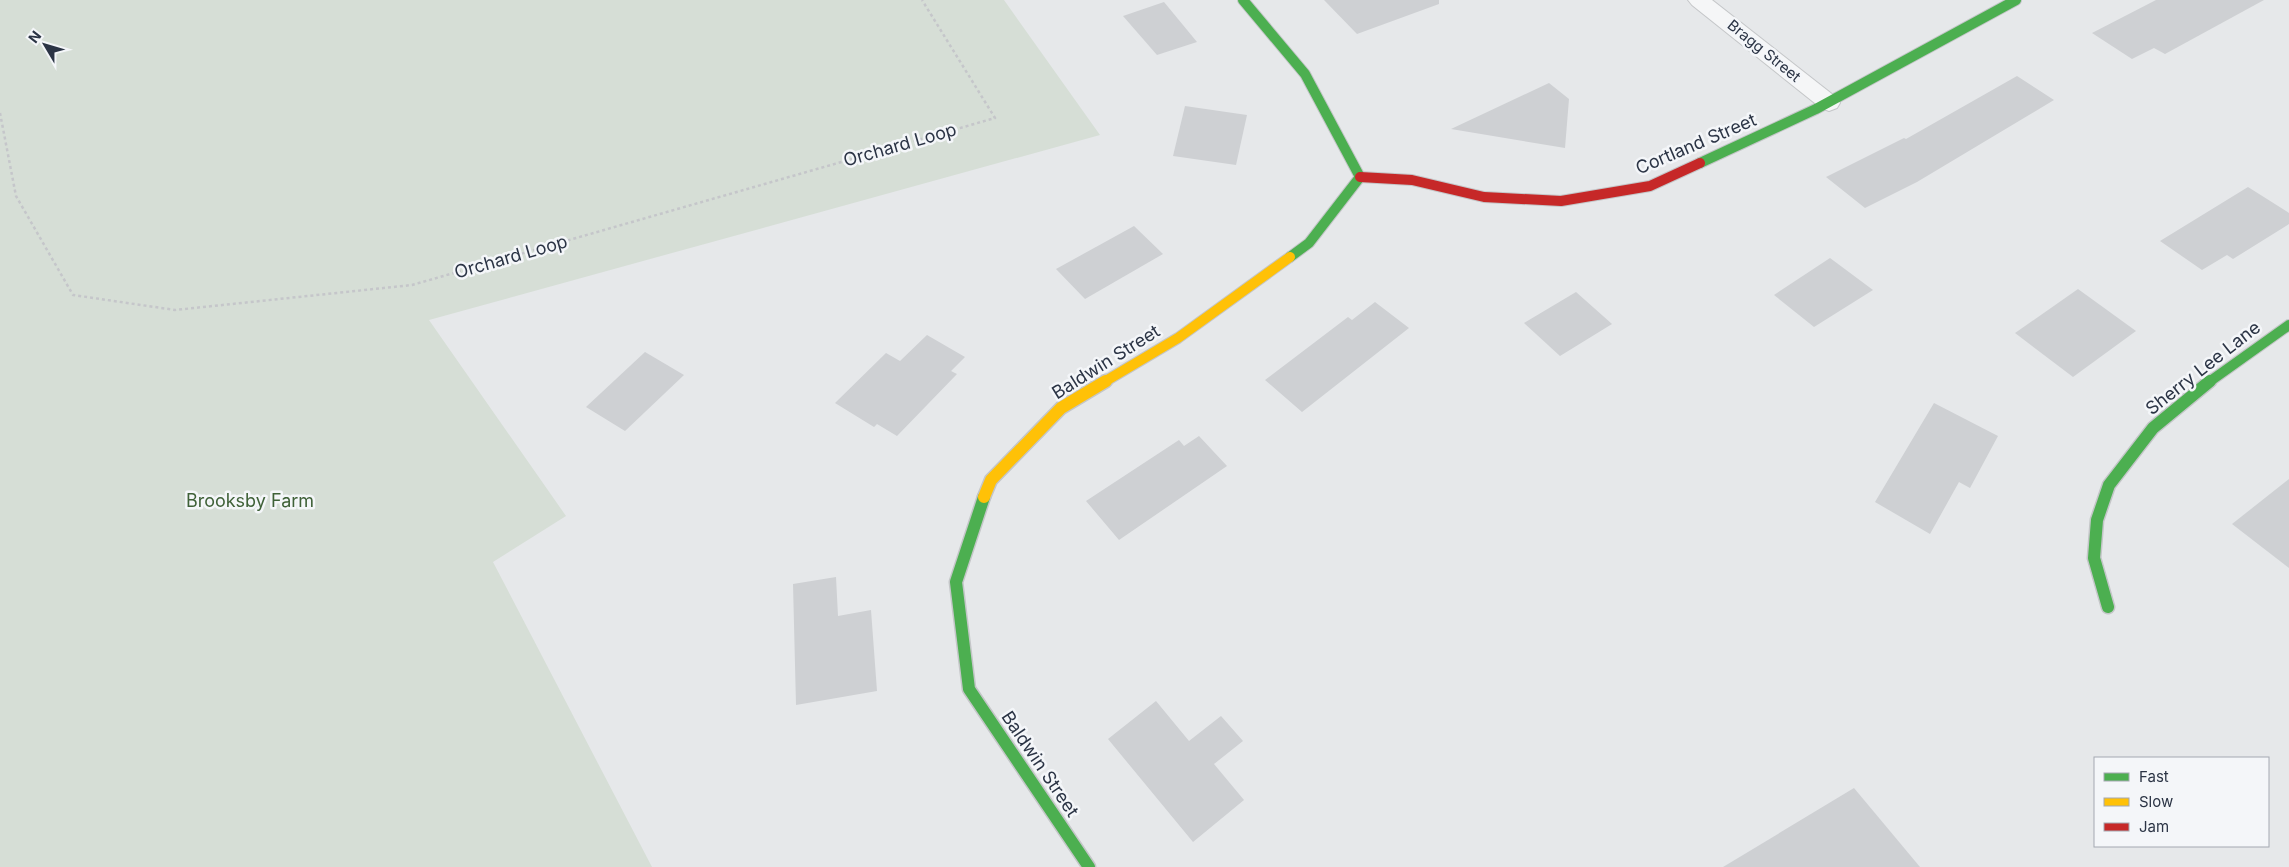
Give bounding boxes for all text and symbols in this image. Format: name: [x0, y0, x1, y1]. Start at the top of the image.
street label: Bragg Street: [1724, 15, 1805, 86]
north arrow: [20, 20, 70, 70]
text: N: [24, 27, 44, 46]
street label: Cortland Street: [1632, 109, 1759, 178]
street label: Orchard Loop: [841, 118, 959, 171]
street label: Orchard Loop: [452, 230, 570, 283]
street label: Sherry Lee Lane: [2141, 316, 2264, 419]
street label: Baldwin Street: [1048, 320, 1163, 403]
park label: Brooksby Farm: [186, 490, 314, 511]
street label: Baldwin Street: [997, 707, 1084, 821]
legend: [2094, 757, 2269, 847]
text: Fast: [2139, 767, 2169, 786]
text: Slow: [2139, 792, 2173, 811]
text: Jam: [2139, 817, 2169, 836]

